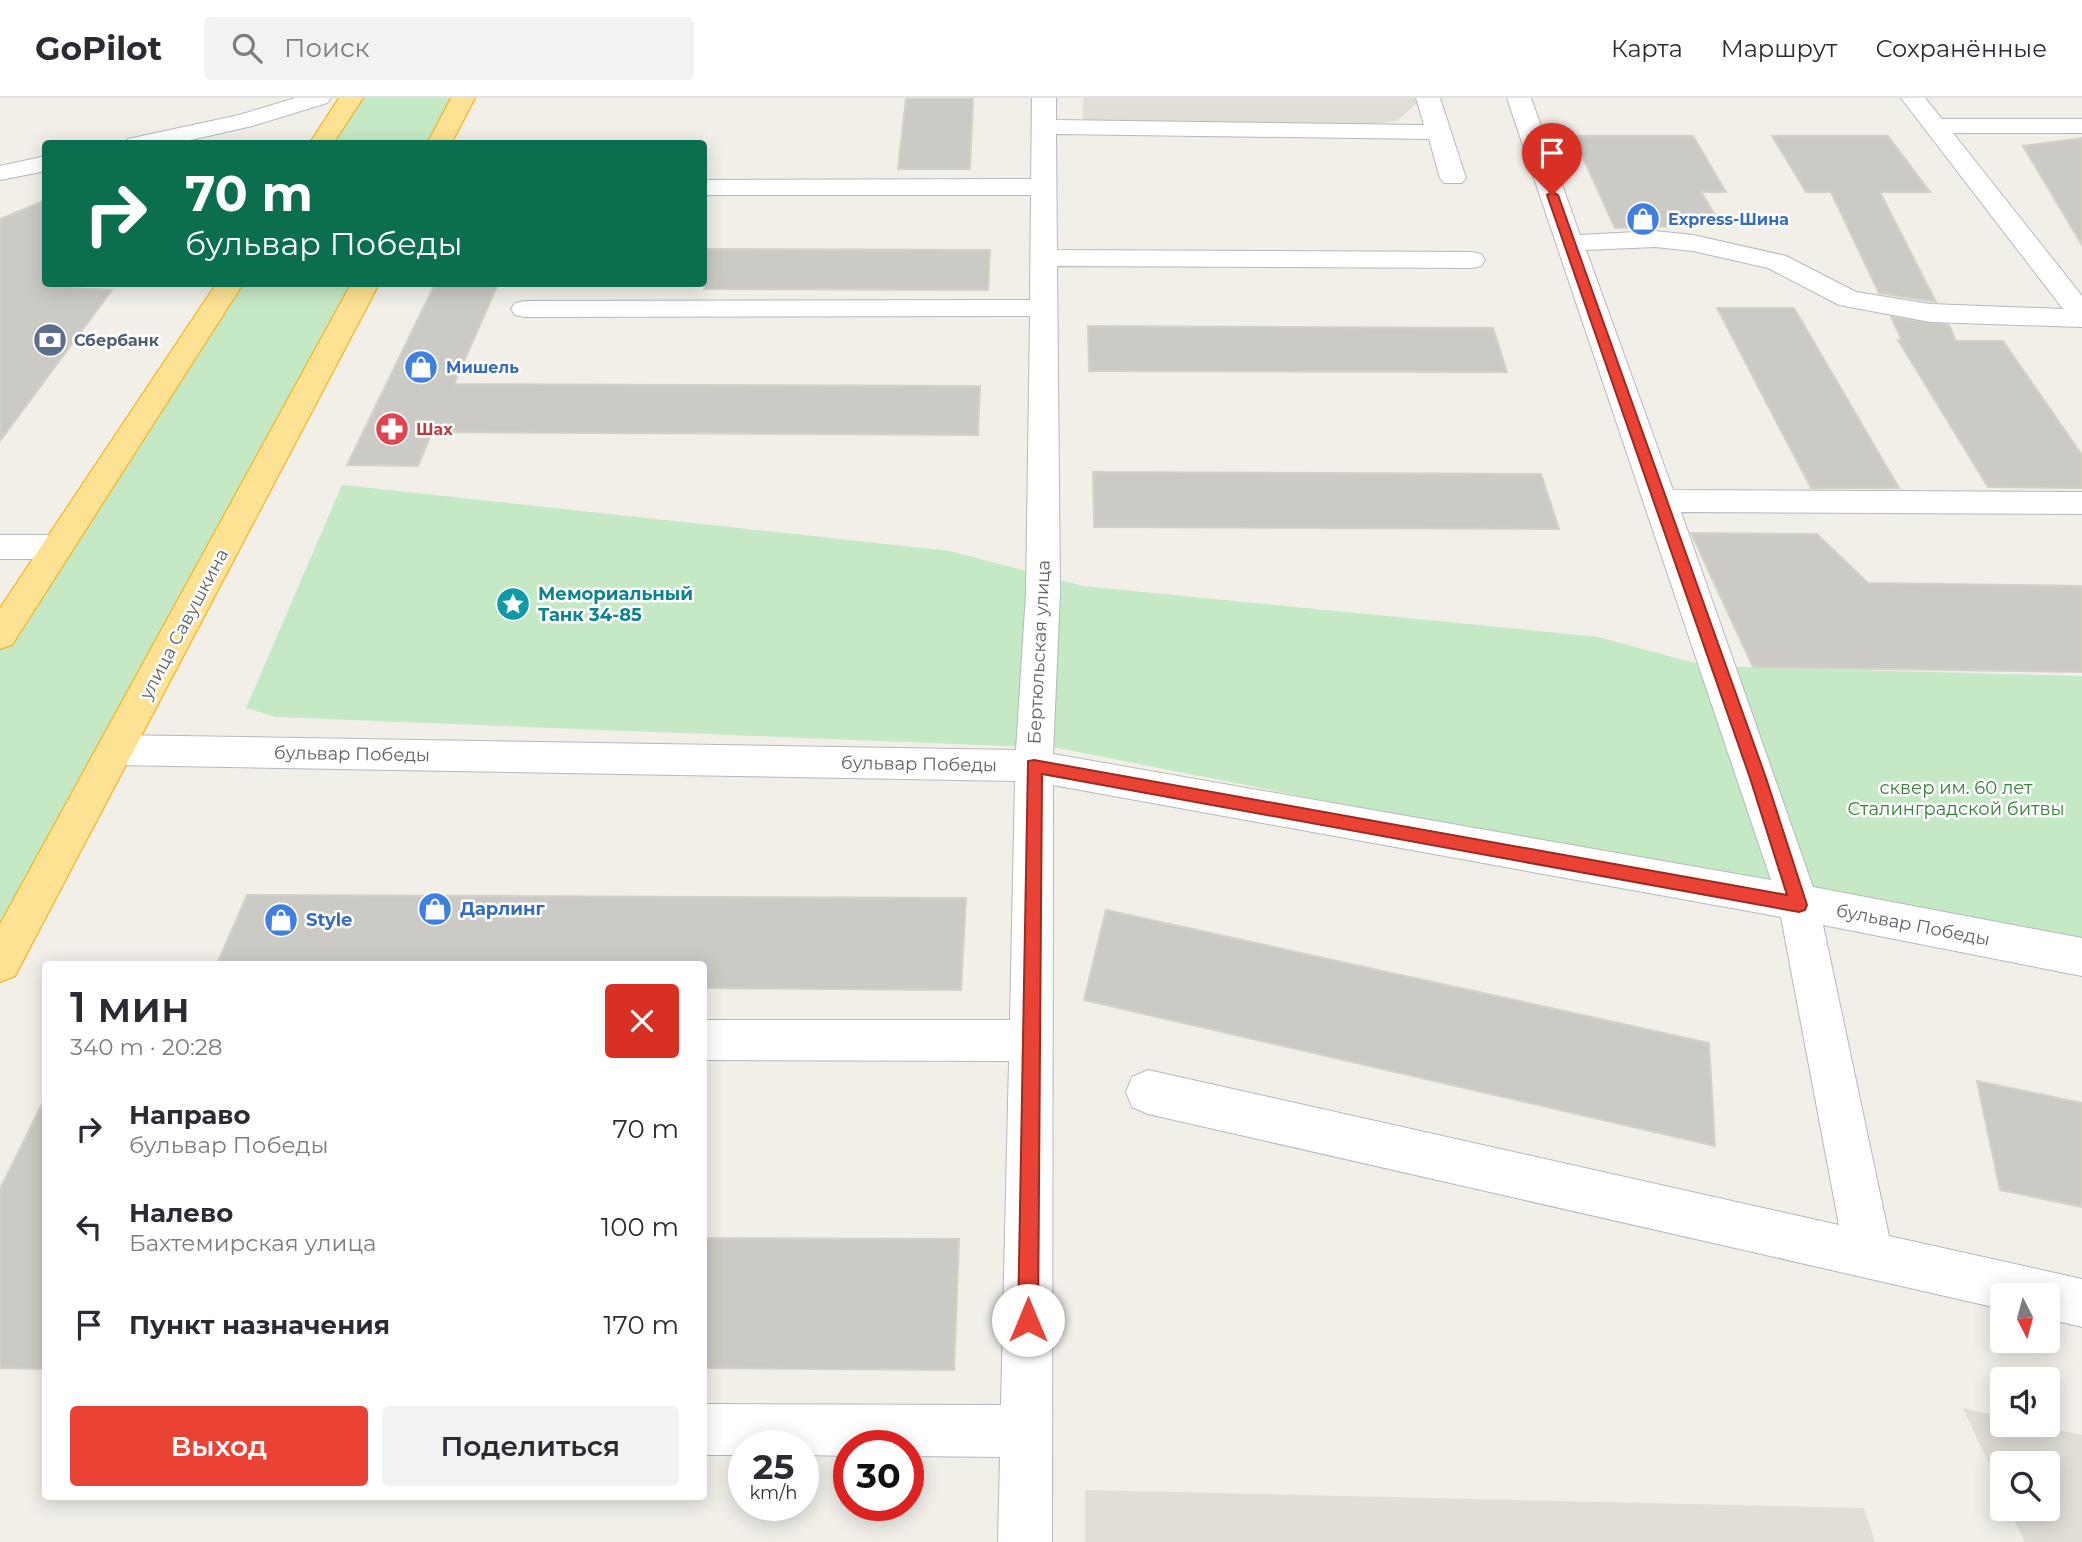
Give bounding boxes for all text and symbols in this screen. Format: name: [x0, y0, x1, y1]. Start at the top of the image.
search box: [204, 17, 694, 80]
text: GoPilot: [35, 28, 162, 68]
icon: search: [228, 29, 266, 67]
text: Поиск: [284, 32, 370, 64]
text: Карта: [1611, 34, 1683, 63]
text: Маршрут: [1721, 34, 1837, 63]
text: Сохранённые: [1875, 34, 2047, 63]
pin: [1522, 123, 1582, 195]
icon: arrive: [1533, 134, 1571, 172]
text: 70 m: [185, 164, 313, 223]
icon: right: [70, 168, 161, 259]
shop icon: Express-Шина: [1624, 200, 1662, 238]
place label: Express-Шина: [1668, 210, 1789, 229]
text: бульвар Победы: [185, 224, 463, 263]
bank icon: Сбербанк: [31, 321, 69, 359]
place label: Сбербанк: [74, 331, 160, 350]
shop icon: Мишель: [402, 348, 440, 386]
place label: Мишель: [446, 358, 519, 377]
pharmacy icon: Шах: [373, 410, 411, 448]
place label: Шах: [416, 420, 453, 439]
street label: улица Савушкина: [135, 545, 233, 704]
street label: Бертюльская улица: [1023, 559, 1055, 745]
place label: Мемориальный Танк 34-85: [538, 583, 693, 626]
place icon: Мемориальный Танк 34-85: [494, 585, 532, 623]
street label: бульвар Победы: [274, 742, 430, 766]
street label: бульвар Победы: [841, 752, 997, 776]
park label: сквер им. 60 лет Сталинградской битвы: [1847, 777, 2065, 820]
shop icon: Дарлинг: [416, 890, 454, 928]
place label: Дарлинг: [460, 898, 545, 920]
street label: бульвар Победы: [1834, 899, 1992, 951]
shop icon: Style: [262, 901, 300, 939]
place label: Style: [306, 909, 352, 931]
text: 1 мин: [70, 981, 190, 1033]
button: close: [605, 984, 679, 1058]
text: 340 m · 20:28: [70, 1033, 223, 1061]
text: Направо: [129, 1099, 250, 1131]
icon: right: [70, 1110, 108, 1148]
text: 70 m: [613, 1113, 679, 1145]
text: бульвар Победы: [129, 1131, 329, 1159]
text: Налево: [129, 1197, 233, 1229]
icon: left: [70, 1208, 108, 1246]
text: 100 m: [601, 1211, 679, 1243]
text: Бахтемирская улица: [129, 1229, 377, 1257]
position arrow: [991, 1283, 1065, 1357]
north arrow: [1990, 1283, 2060, 1353]
map controls: [1990, 1283, 2060, 1521]
icon: arrive: [70, 1306, 108, 1344]
text: Пункт назначения: [129, 1309, 390, 1341]
text: 170 m: [603, 1309, 679, 1341]
button: sound: [1990, 1367, 2060, 1437]
button: Выход: [70, 1406, 368, 1486]
button: Поделиться: [382, 1406, 679, 1486]
speed limit sign: 30: [833, 1430, 924, 1521]
text: 25: [753, 1445, 794, 1488]
button: search: [1990, 1451, 2060, 1521]
text: km/h: [749, 1482, 798, 1504]

